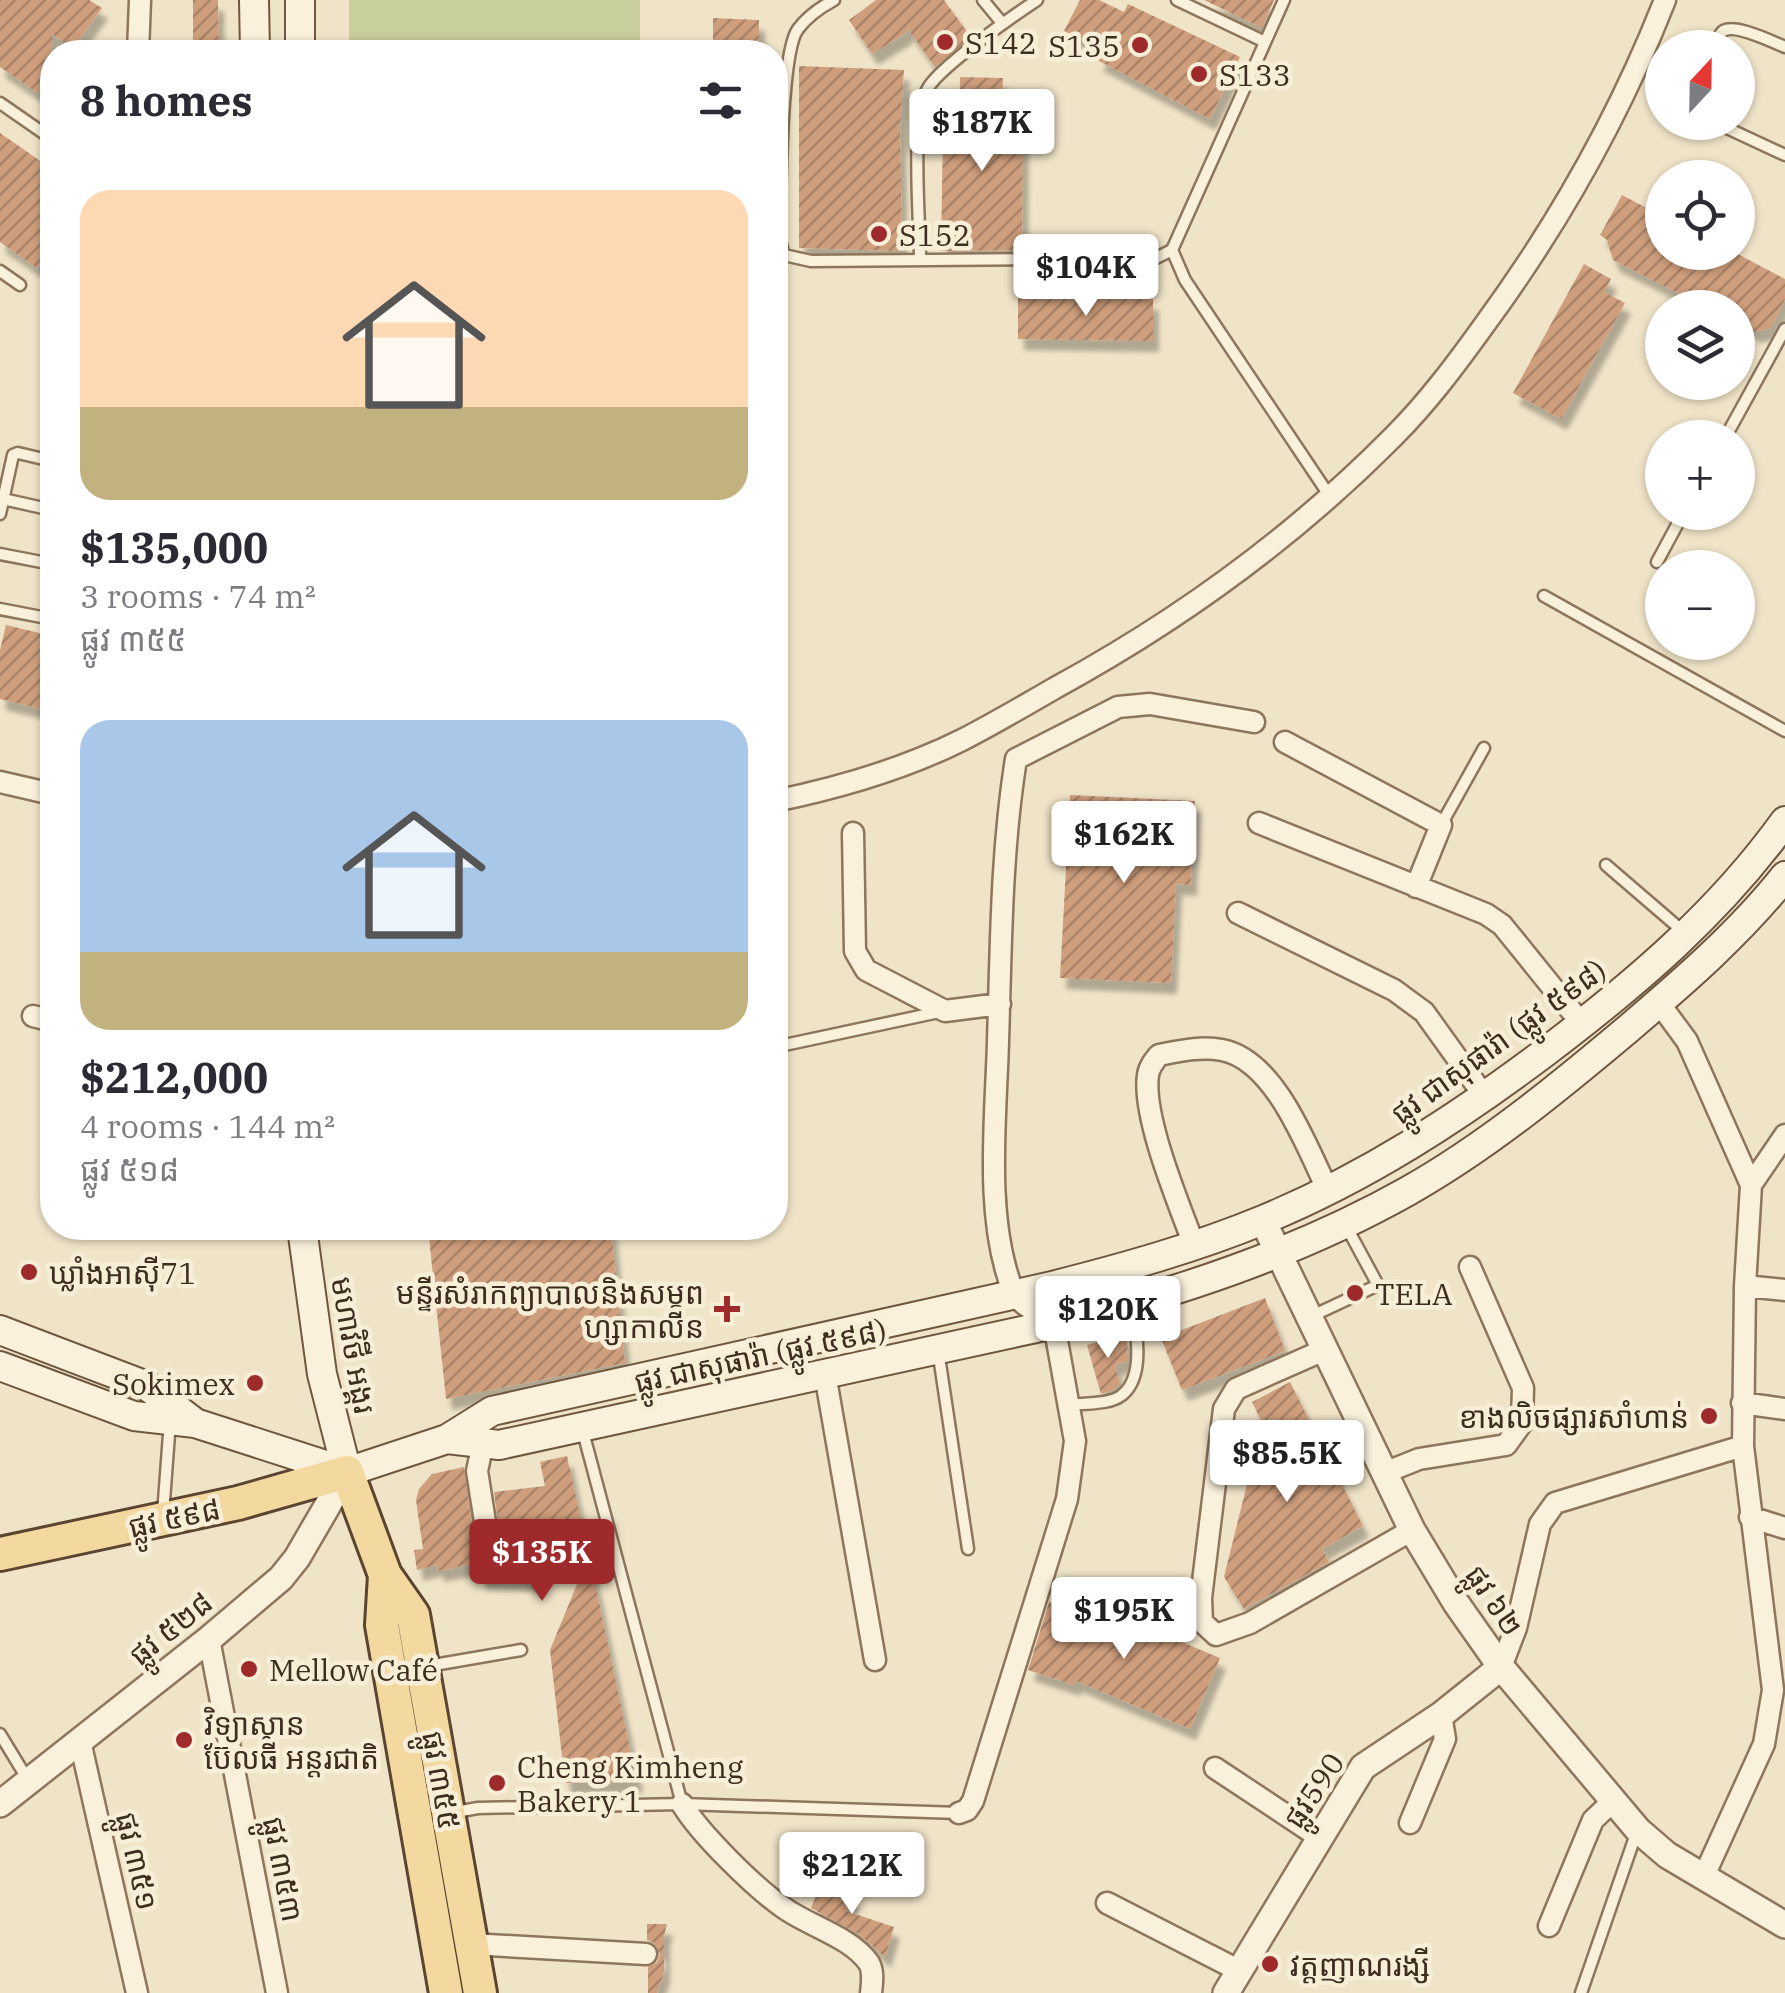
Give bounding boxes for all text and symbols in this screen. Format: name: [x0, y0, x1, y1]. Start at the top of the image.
place label: S142: [965, 23, 1037, 62]
place label: S135: [1048, 26, 1120, 65]
north arrow: [1645, 30, 1755, 140]
map controls: [1645, 30, 1755, 660]
marker: S142: [934, 31, 956, 53]
marker: S135: [1129, 34, 1151, 56]
place label: S133: [1219, 55, 1291, 94]
marker: S133: [1188, 63, 1210, 85]
text: 8 homes: [80, 73, 253, 128]
icon: filters: [693, 73, 748, 128]
pin: $187K: [912, 89, 1052, 174]
text: $187K: [931, 100, 1033, 142]
button: locate: [1645, 160, 1755, 270]
place label: S152: [899, 215, 971, 254]
marker: S152: [868, 223, 890, 245]
pin: $104K: [1016, 234, 1156, 319]
text: $104K: [1035, 245, 1137, 287]
icon: home: [324, 255, 504, 435]
button: layers: [1645, 290, 1755, 400]
button: +: [1645, 420, 1755, 530]
text: $135,000: [80, 520, 268, 575]
button: −: [1645, 550, 1755, 660]
text: 3 rooms · 74 m²: [80, 575, 316, 617]
text: ផ្លូវ ៣៥៥: [80, 618, 186, 660]
icon: home: [324, 785, 504, 965]
pin: $162K: [1054, 801, 1194, 886]
text: $162K: [1073, 812, 1175, 854]
street label: ផ្លូវ ជាសុផារ៉ា (ផ្លូវ ៥៩៨): [1383, 950, 1618, 1139]
text: $212,000: [80, 1050, 268, 1105]
text: 4 rooms · 144 m²: [80, 1105, 335, 1147]
text: ផ្លូវ ៥១៨: [80, 1148, 179, 1190]
place label: ឃ្លាំងអាសុី71: [49, 1253, 196, 1292]
marker: ឃ្លាំងអាសុី71: [18, 1261, 40, 1283]
place label: មន្ទីរសំរាកព្យាបាលនិងសម្ភព ហ្សាកាលីន: [396, 1273, 704, 1346]
street label: មហាវិថី អង្គរ: [322, 1274, 385, 1417]
place label: TELA: [1375, 1274, 1453, 1313]
pin: $120K: [1038, 1276, 1178, 1361]
marker: TELA: [1344, 1282, 1366, 1304]
text: $120K: [1057, 1287, 1159, 1329]
marker: មន្ទីរសំរាកព្យាបាលនិងសម្ភព ហ្សាកាលីន: [714, 1296, 740, 1322]
street label: ផ្លូវ ជាសុផារ៉ា (ផ្លូវ ៥៩៨): [630, 1309, 891, 1409]
place label: Sokimex: [112, 1364, 235, 1403]
marker: Sokimex: [244, 1372, 266, 1394]
place label: ខាងលិចផ្សារសាំហាន់: [1459, 1397, 1689, 1436]
marker: ខាងលិចផ្សារសាំហាន់: [1698, 1405, 1720, 1427]
pin: $85.5K: [1206, 1420, 1368, 1505]
text: $85.5K: [1232, 1431, 1342, 1473]
street label: ផ្លូវ ៥៩៨: [124, 1488, 225, 1553]
pin: $135K: [472, 1519, 612, 1604]
text: $135K: [491, 1530, 593, 1572]
street label: ផ្លូវ ៦២: [1451, 1557, 1533, 1647]
pin: $195K: [1054, 1577, 1194, 1662]
street label: ផ្លូវ ៥២៨: [120, 1582, 225, 1680]
text: $195K: [1073, 1588, 1175, 1630]
place label: Mellow Café: [269, 1650, 438, 1689]
marker: Mellow Café: [238, 1658, 260, 1680]
place label: វិទ្យាស្ថាន ប៊ែលធី អន្ដរជាតិ: [204, 1704, 379, 1777]
street label: ផ្លូវ ៣៥៥: [406, 1728, 470, 1834]
marker: វិទ្យាស្ថាន ប៊ែលធី អន្ដរជាតិ: [173, 1729, 195, 1751]
street label: ផ្លូវ590: [1274, 1745, 1359, 1840]
place label: Cheng Kimheng Bakery 1: [517, 1747, 743, 1820]
marker: Cheng Kimheng Bakery 1: [486, 1772, 508, 1794]
street label: ផ្លូវ ៣៥១: [100, 1808, 168, 1916]
street label: ផ្លូវ ៣៥៣: [247, 1813, 313, 1926]
pin: $212K: [782, 1832, 922, 1917]
text: $212K: [801, 1843, 903, 1885]
place label: វត្តញាណរង្សី: [1290, 1945, 1430, 1984]
marker: វត្តញាណរង្សី: [1259, 1953, 1281, 1975]

